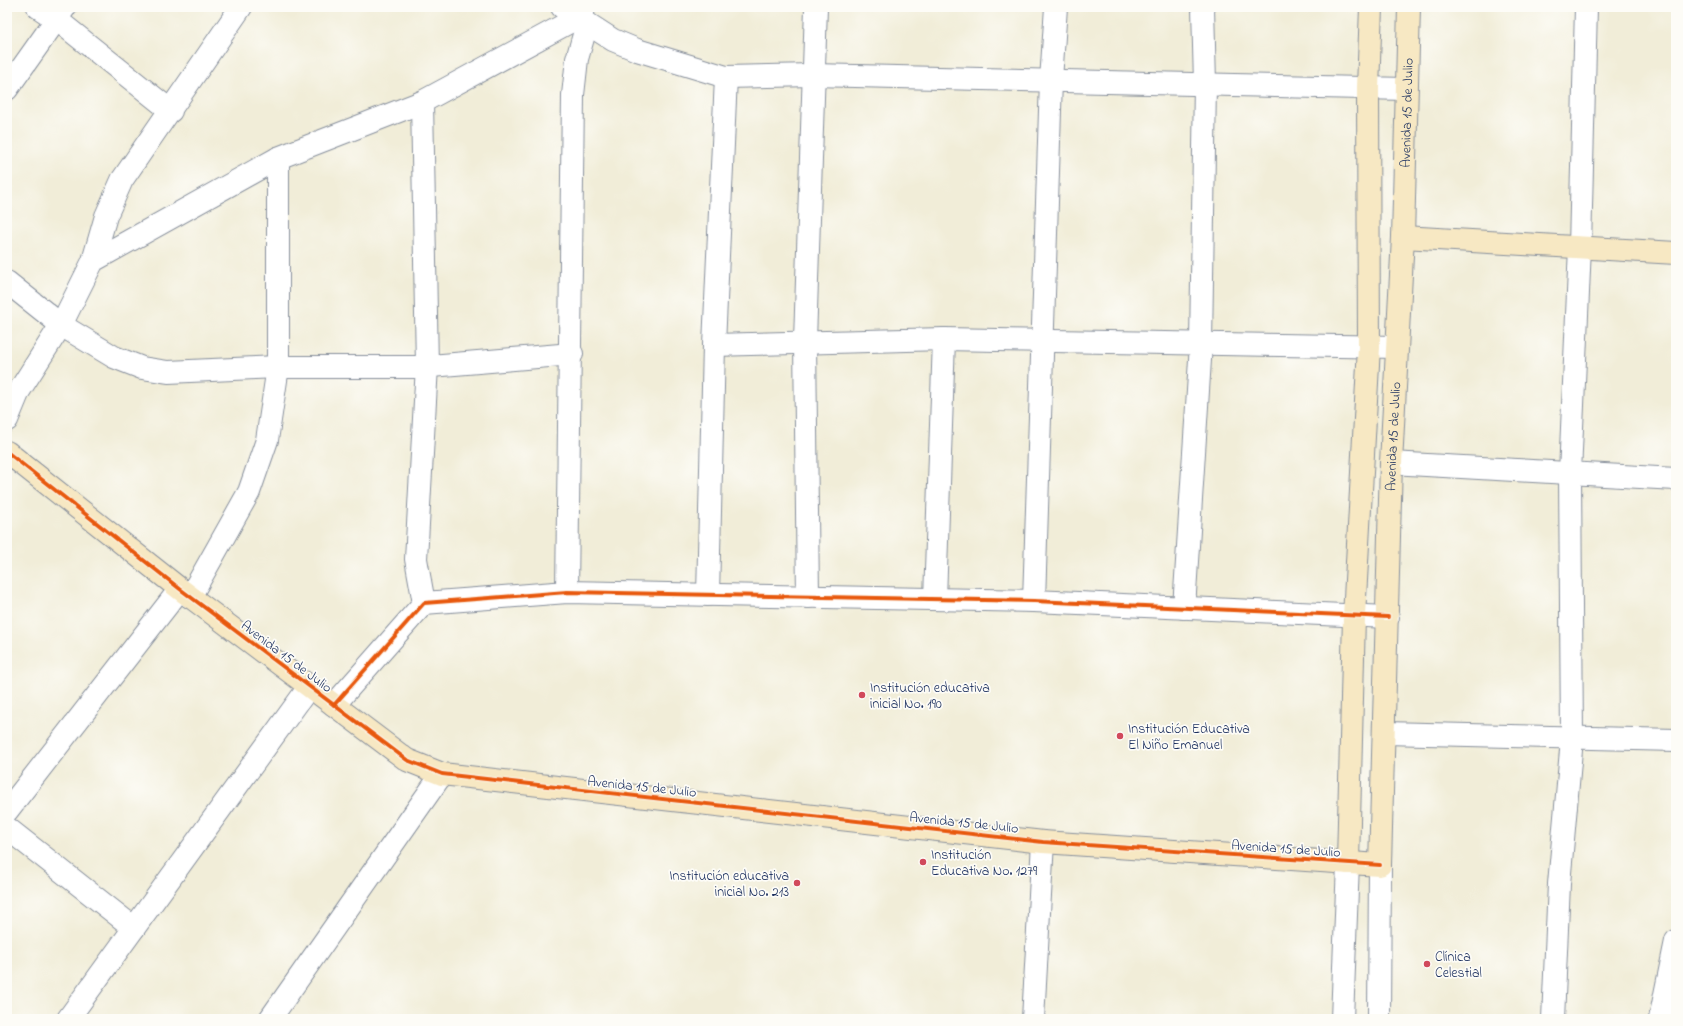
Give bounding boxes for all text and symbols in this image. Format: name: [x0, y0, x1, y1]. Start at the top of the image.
street label: Avenida 15 de Julio: [1396, 58, 1420, 168]
street label: Avenida 15 de Julio: [1381, 381, 1407, 492]
street label: Avenida 15 de Julio: [236, 616, 336, 699]
place label: Institución educativa inicial No. 190: [870, 678, 990, 715]
marker: Institución educativa inicial No. 190: [857, 690, 867, 700]
place label: Institución Educativa El Niño Emanuel: [1128, 719, 1250, 756]
marker: Institución Educativa El Niño Emanuel: [1115, 731, 1125, 741]
street label: Avenida 15 de Julio: [586, 771, 697, 804]
street label: Avenida 15 de Julio: [908, 807, 1019, 840]
street label: Avenida 15 de Julio: [1230, 835, 1341, 864]
place label: Institución Educativa No. 1279: [931, 845, 1038, 882]
marker: Institución Educativa No. 1279: [918, 857, 928, 867]
place label: Institución educativa inicial No. 213: [669, 866, 789, 903]
marker: Institución educativa inicial No. 213: [792, 878, 802, 888]
place label: Clínica Celestial: [1435, 947, 1482, 984]
marker: Clínica Celestial: [1422, 959, 1432, 969]

